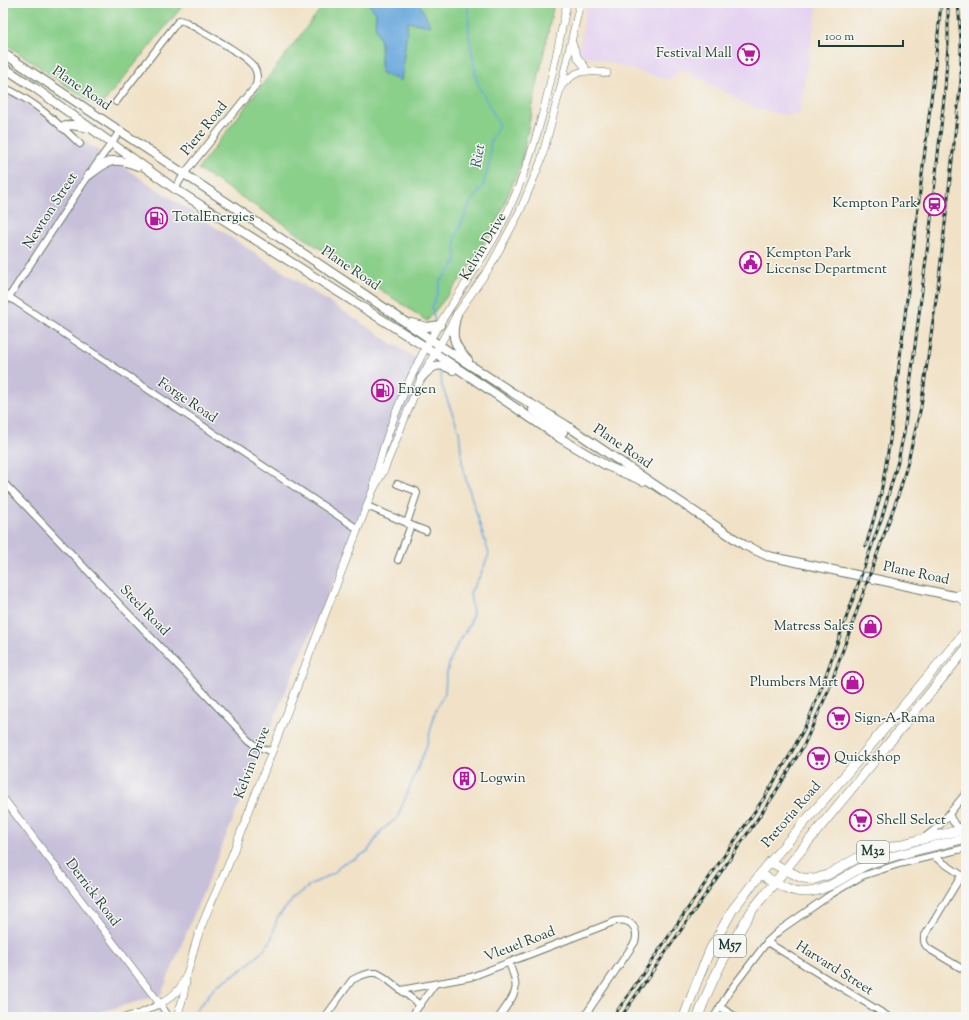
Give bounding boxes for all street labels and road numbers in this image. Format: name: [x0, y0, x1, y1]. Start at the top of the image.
street label: Plane Road: [47, 62, 115, 116]
street label: Piere Road: [177, 98, 233, 160]
street label: Newton Street: [19, 169, 83, 253]
street label: Kelvin Drive: [456, 209, 512, 285]
street label: Plane Road: [316, 242, 384, 296]
street label: Forge Road: [153, 374, 221, 428]
street label: Plane Road: [588, 420, 656, 474]
street label: Plane Road: [881, 557, 951, 591]
street label: Steel Road: [114, 581, 174, 641]
street label: Kelvin Drive: [230, 724, 276, 802]
street label: Pretoria Road: [758, 777, 826, 852]
road number: M32: [857, 841, 889, 863]
street label: Derrick Road: [60, 855, 124, 931]
street label: Vleuel Road: [482, 922, 558, 968]
road number: M57: [714, 935, 746, 957]
street label: Harvard Street: [791, 937, 877, 1001]

